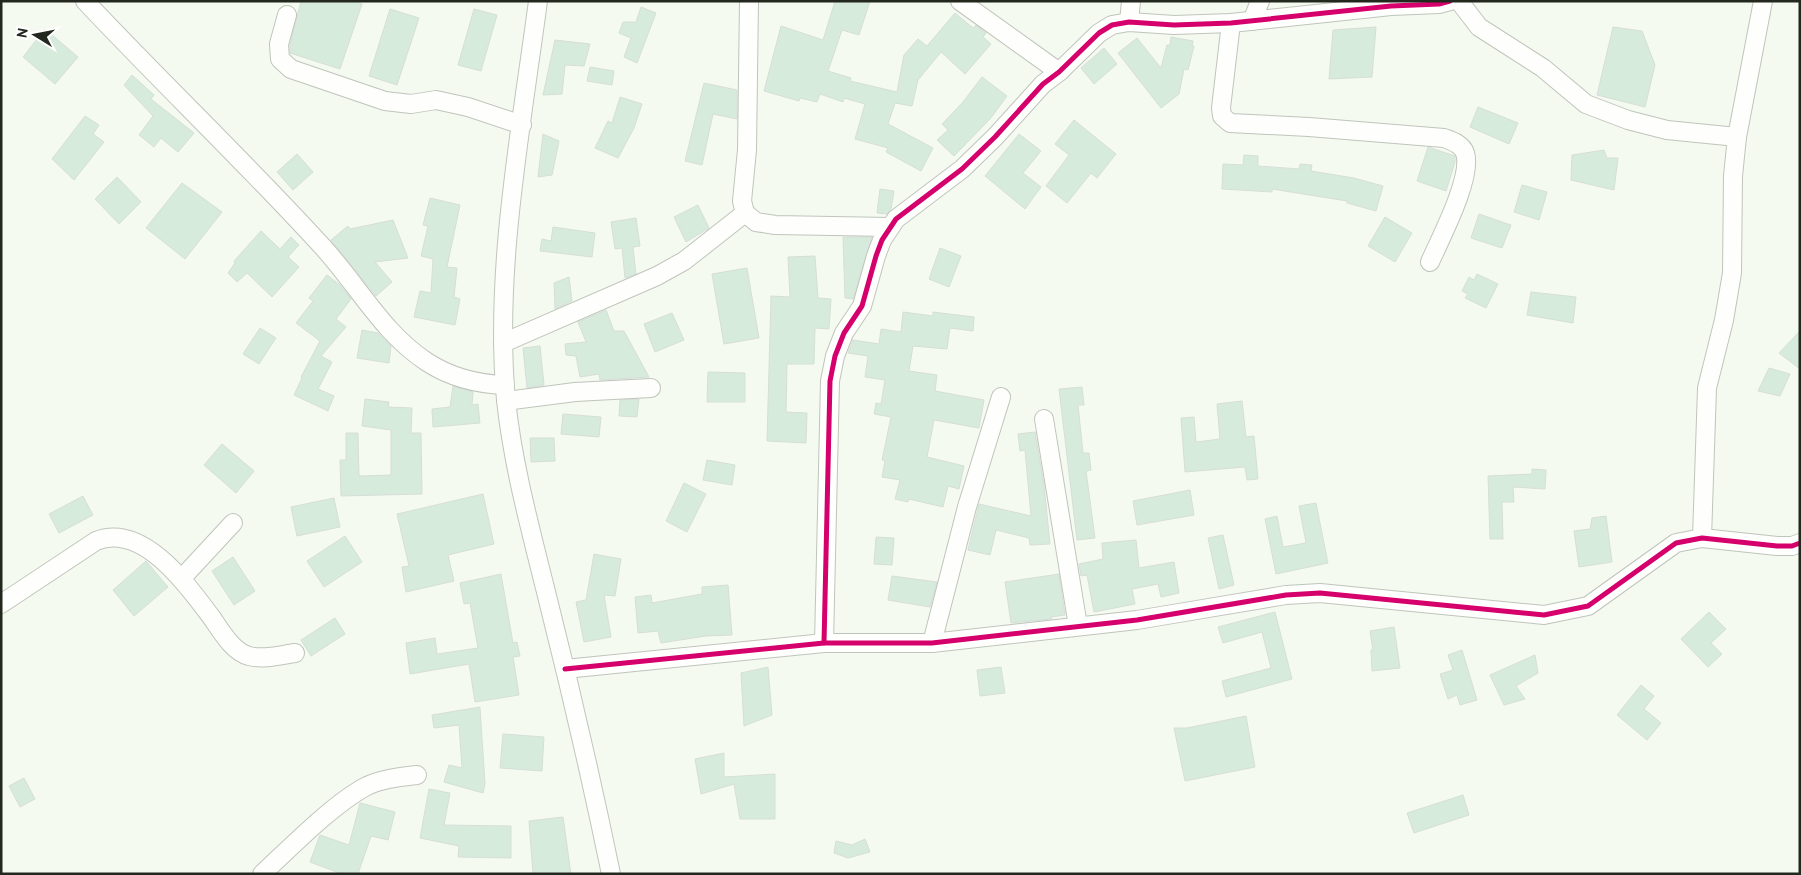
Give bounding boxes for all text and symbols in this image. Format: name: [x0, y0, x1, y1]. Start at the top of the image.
north arrow: [10, 10, 60, 60]
text: N: [13, 27, 32, 39]

